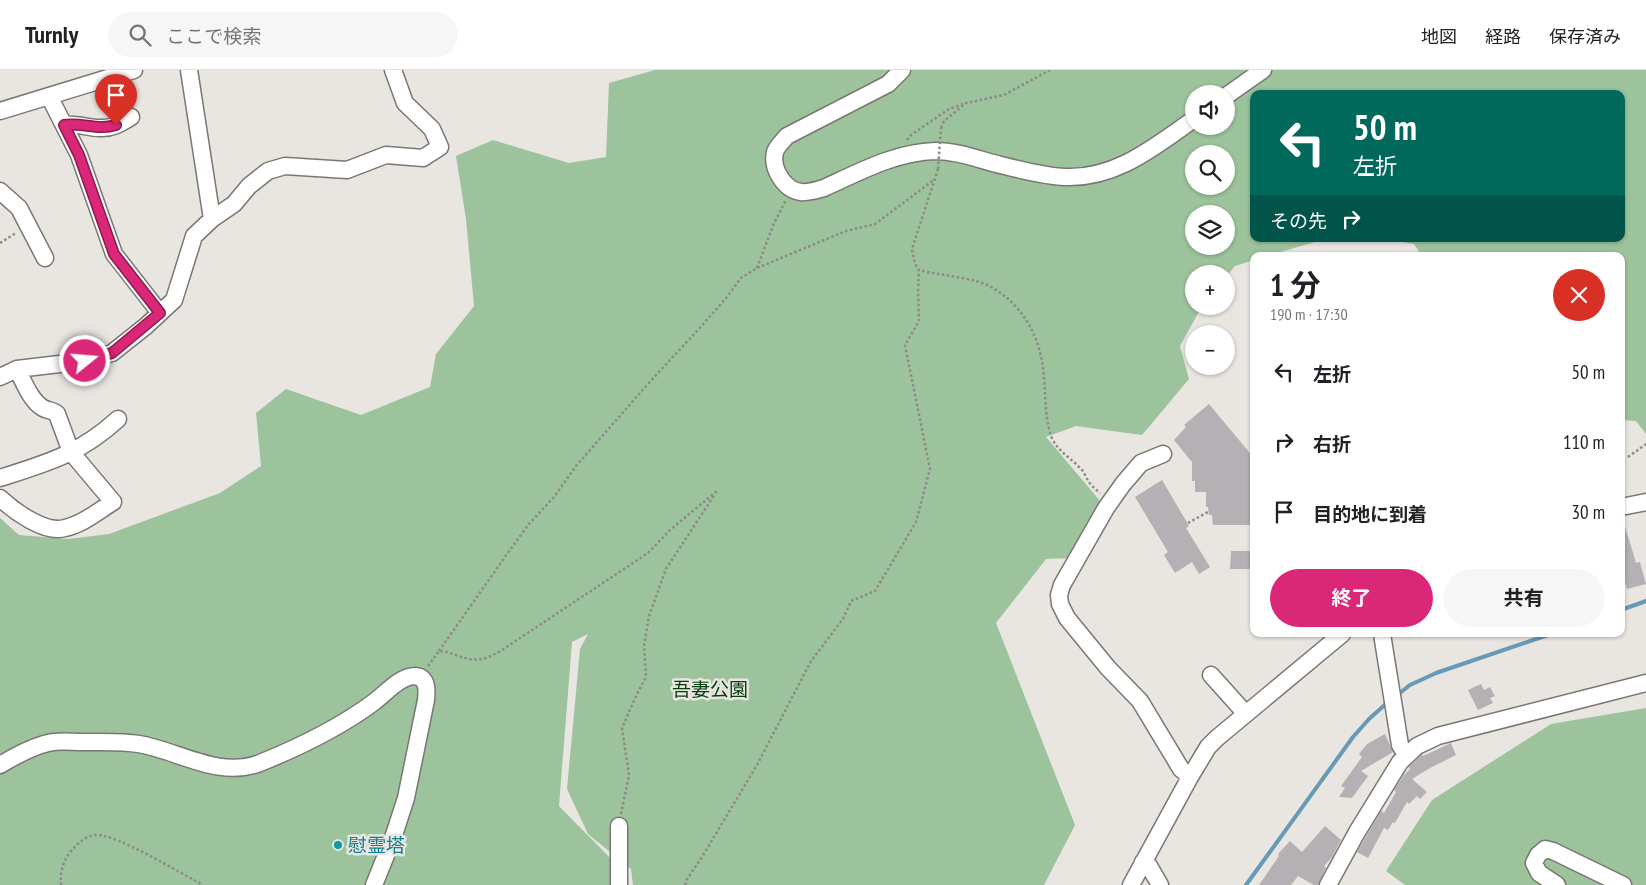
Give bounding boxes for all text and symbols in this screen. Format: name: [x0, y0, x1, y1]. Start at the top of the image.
search box: [108, 12, 458, 57]
text: Turnly: [25, 19, 78, 50]
icon: search: [126, 21, 154, 49]
text: ここで検索: [166, 24, 261, 48]
text: 地図: [1421, 25, 1457, 48]
text: 経路: [1485, 25, 1521, 48]
text: 保存済み: [1549, 25, 1621, 48]
pin: [95, 74, 137, 125]
icon: arrive: [102, 81, 130, 109]
map controls: [1185, 85, 1235, 375]
button: sound: [1185, 85, 1235, 135]
text: 50 m: [1353, 104, 1417, 150]
icon: left: [1270, 110, 1335, 175]
button: search: [1185, 145, 1235, 195]
text: 左折: [1353, 152, 1397, 180]
button: layers: [1185, 205, 1235, 255]
icon: right: [1337, 205, 1365, 233]
text: その先: [1270, 209, 1327, 233]
button: +: [1185, 265, 1235, 315]
text: 1 分: [1270, 265, 1321, 304]
button: close: [1553, 269, 1605, 321]
text: 190 m · 17:30: [1270, 304, 1348, 324]
button: −: [1185, 325, 1235, 375]
position arrow: [58, 334, 110, 386]
icon: left: [1270, 358, 1298, 386]
text: 50 m: [1572, 360, 1605, 384]
text: 左折: [1313, 362, 1351, 386]
icon: right: [1270, 428, 1298, 456]
text: 110 m: [1563, 430, 1605, 454]
text: 右折: [1313, 432, 1351, 456]
icon: arrive: [1270, 498, 1298, 526]
text: 30 m: [1572, 500, 1605, 524]
text: 目的地に到着: [1313, 502, 1427, 526]
button: 終了: [1270, 569, 1433, 627]
button: 共有: [1443, 569, 1605, 627]
park label: 吾妻公園: [672, 677, 748, 701]
place label: 慰霊塔: [348, 833, 405, 857]
marker: 慰霊塔: [332, 839, 344, 851]

